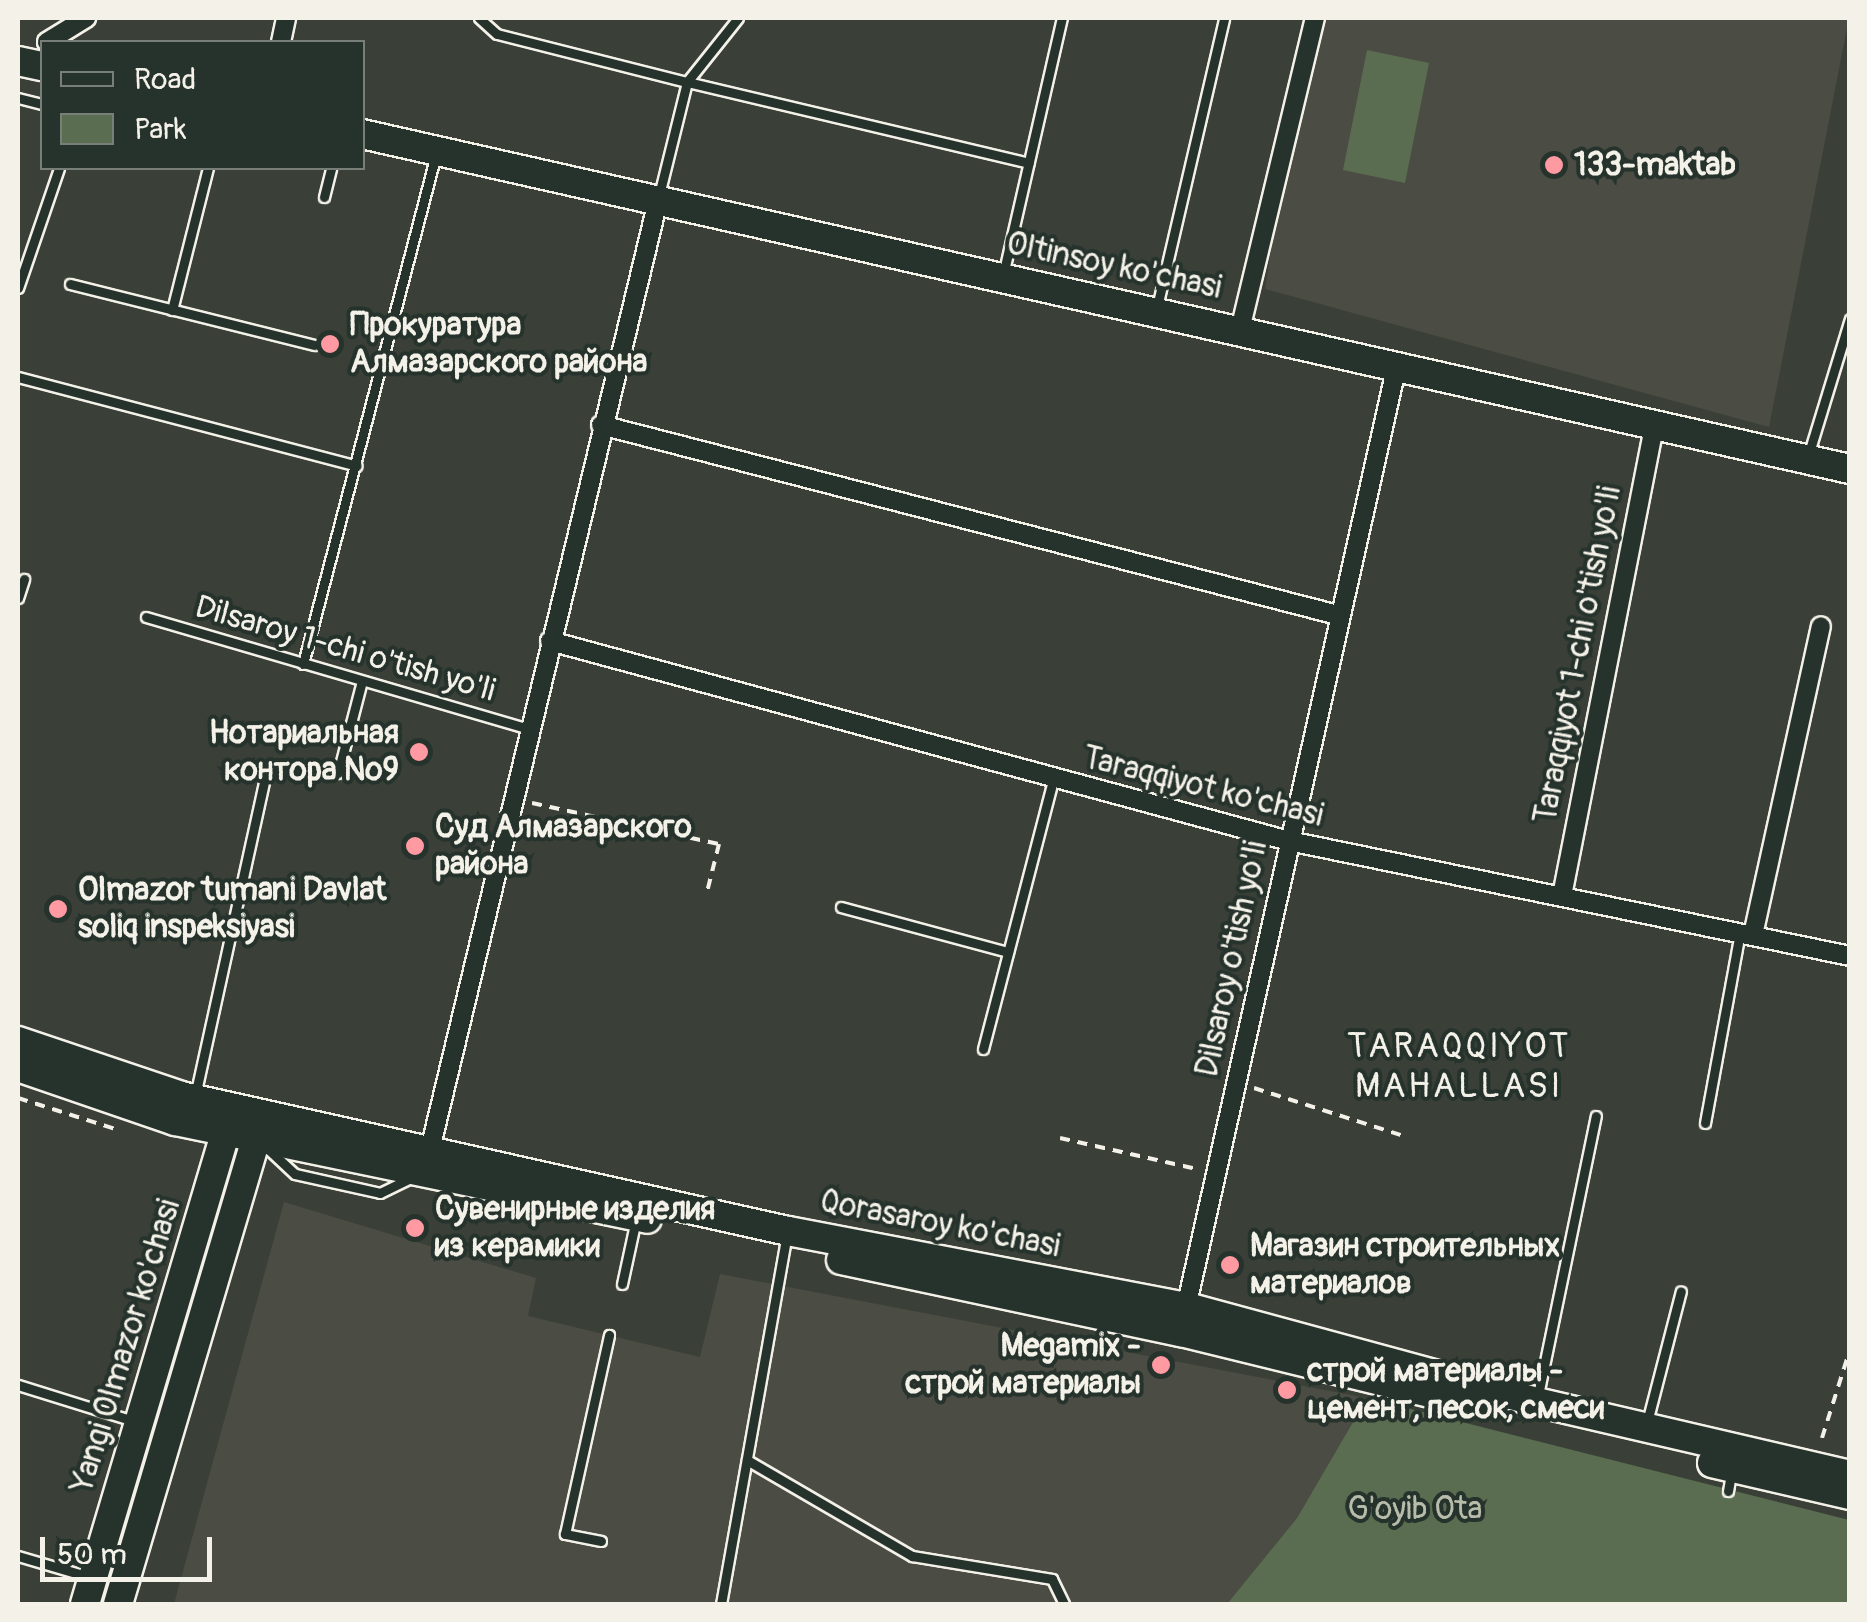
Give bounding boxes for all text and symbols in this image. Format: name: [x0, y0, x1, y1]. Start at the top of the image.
legend: [40, 40, 365, 170]
text: Road: [134, 61, 196, 98]
text: Park: [134, 111, 187, 148]
place label: 133-maktab: [1574, 146, 1736, 184]
marker: 133-maktab: [1543, 154, 1565, 176]
street label: Oltinsoy ko'chasi: [1003, 224, 1225, 308]
place label: Прокуратура Алмазарского района: [350, 307, 647, 382]
marker: Прокуратура Алмазарского района: [319, 333, 341, 355]
street label: Taraqqiyot 1-chi o'tish yo'li: [1526, 483, 1630, 827]
street label: Dilsaroy 1-chi o'tish yo'li: [191, 588, 499, 710]
place label: Нотариальная контора №9: [209, 715, 399, 790]
street label: Taraqqiyot ko'chasi: [1079, 739, 1327, 835]
marker: Нотариальная контора №9: [408, 741, 430, 763]
place label: Суд Алмазарского района: [435, 809, 692, 884]
marker: Суд Алмазарского района: [404, 835, 426, 857]
street label: Dilsaroy o'tish yo'li: [1188, 838, 1276, 1080]
place label: Olmazor tumani Davlat soliq inspeksiyasi: [78, 872, 386, 947]
marker: Olmazor tumani Davlat soliq inspeksiyasi: [47, 898, 69, 920]
district label: TARAQQIYOT MAHALLASI: [1347, 1025, 1571, 1107]
street label: Qorasaroy ko'chasi: [817, 1182, 1063, 1266]
place label: Сувенирные изделия из керамики: [435, 1191, 715, 1266]
street label: Yangi Olmazor ko'chasi: [63, 1195, 189, 1497]
marker: Сувенирные изделия из керамики: [404, 1217, 426, 1239]
place label: Магазин строительных материалов: [1250, 1228, 1560, 1303]
marker: Магазин строительных материалов: [1219, 1254, 1241, 1276]
place label: Megamix - строй материалы: [905, 1328, 1141, 1403]
place label: строй материалы - цемент, песок, смеси: [1307, 1353, 1604, 1428]
marker: Megamix - строй материалы: [1150, 1354, 1172, 1376]
marker: строй материалы - цемент, песок, смеси: [1276, 1379, 1298, 1401]
park label: G'oyib Ota: [1348, 1490, 1482, 1528]
scale bar: [45, 1517, 218, 1579]
text: 50 m: [57, 1536, 127, 1573]

